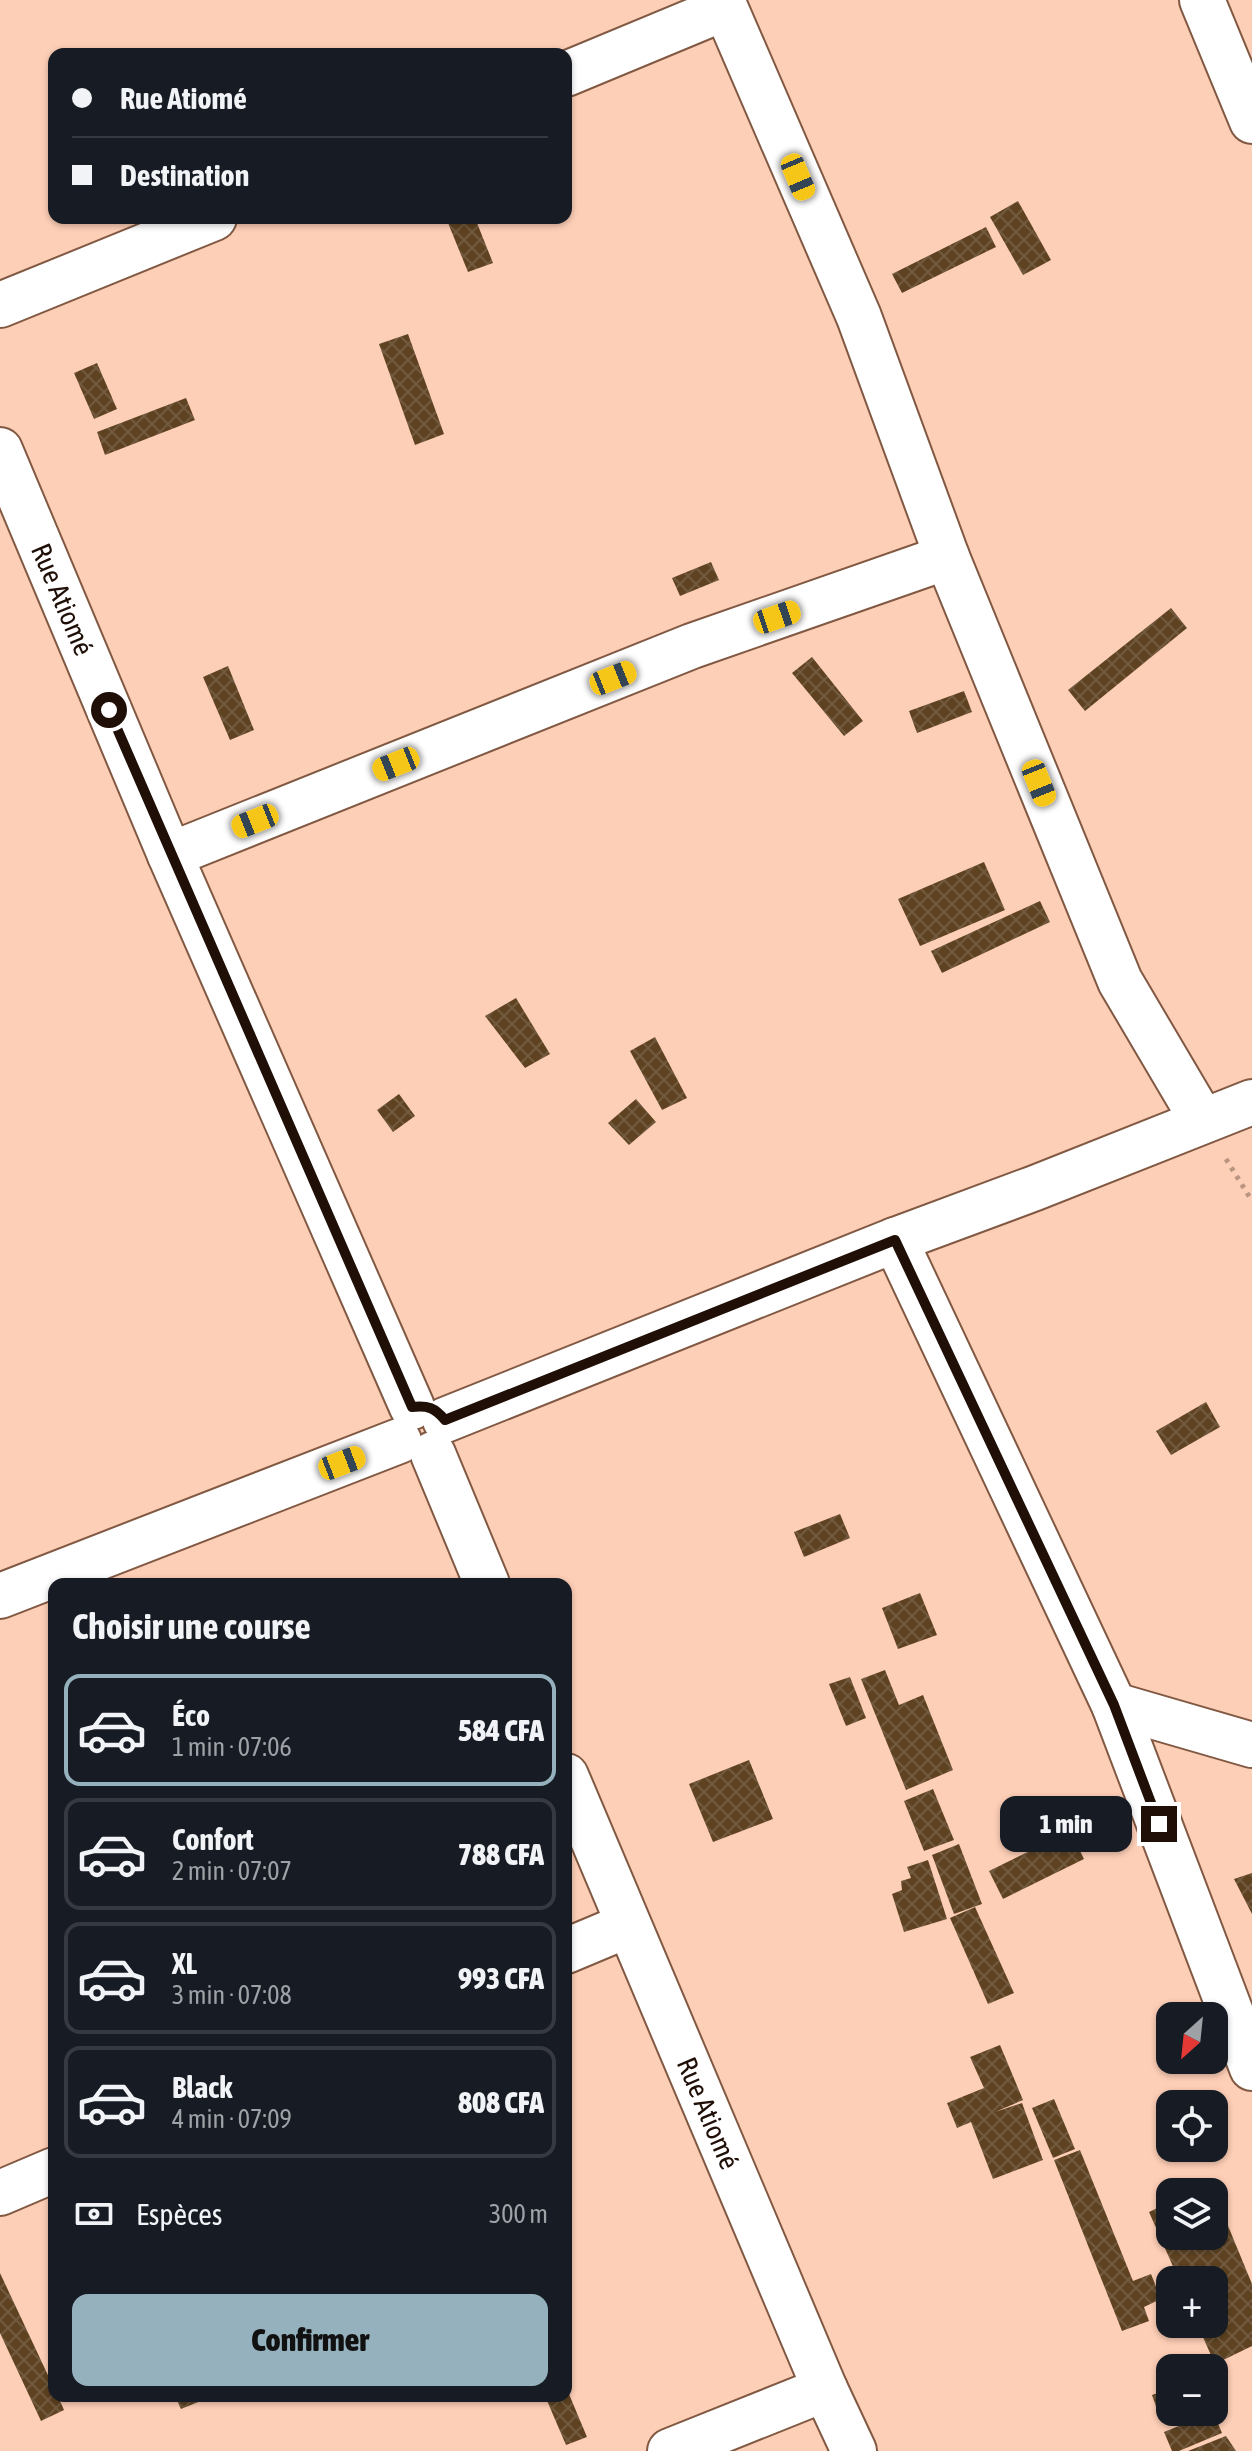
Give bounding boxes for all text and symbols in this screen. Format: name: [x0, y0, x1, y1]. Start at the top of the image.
text: Rue Atiomé: [120, 81, 247, 115]
car: [778, 150, 818, 204]
text: Destination: [120, 158, 249, 192]
street label: Rue Atiomé: [25, 539, 100, 660]
car: [750, 598, 804, 636]
car: [586, 658, 640, 698]
route start: [91, 692, 127, 728]
car: [369, 744, 423, 784]
car: [1019, 756, 1059, 810]
car: [228, 801, 282, 841]
car: [315, 1443, 369, 1483]
text: Choisir une course: [72, 1605, 311, 1647]
icon: car: [76, 1694, 148, 1766]
text: Éco: [172, 1698, 210, 1732]
text: 584 CFA: [458, 1713, 544, 1747]
text: 1 min · 07:06: [172, 1732, 292, 1762]
callout: 1 min: [999, 1796, 1131, 1852]
route end: [1141, 1806, 1177, 1842]
text: 1 min: [1039, 1809, 1093, 1839]
icon: car: [76, 1818, 148, 1890]
text: Confort: [172, 1822, 254, 1856]
text: 788 CFA: [458, 1837, 544, 1871]
text: 2 min · 07:07: [172, 1856, 292, 1886]
icon: car: [76, 1942, 148, 2014]
text: XL: [172, 1946, 197, 1980]
text: 993 CFA: [458, 1961, 544, 1995]
text: 3 min · 07:08: [172, 1980, 292, 2010]
north arrow: [1156, 2002, 1228, 2074]
map controls: [1156, 2002, 1228, 2426]
street label: Rue Atiomé: [671, 2052, 746, 2174]
icon: car: [76, 2066, 148, 2138]
text: Black: [172, 2070, 232, 2104]
text: 808 CFA: [458, 2085, 544, 2119]
button: locate: [1156, 2090, 1228, 2162]
text: 4 min · 07:09: [172, 2104, 292, 2134]
button: layers: [1156, 2178, 1228, 2250]
icon: cash: [72, 2192, 116, 2236]
text: Espèces: [136, 2197, 222, 2231]
text: 300 m: [489, 2199, 548, 2229]
button: +: [1156, 2266, 1228, 2338]
button: Confirmer: [72, 2294, 548, 2386]
button: −: [1156, 2354, 1228, 2426]

